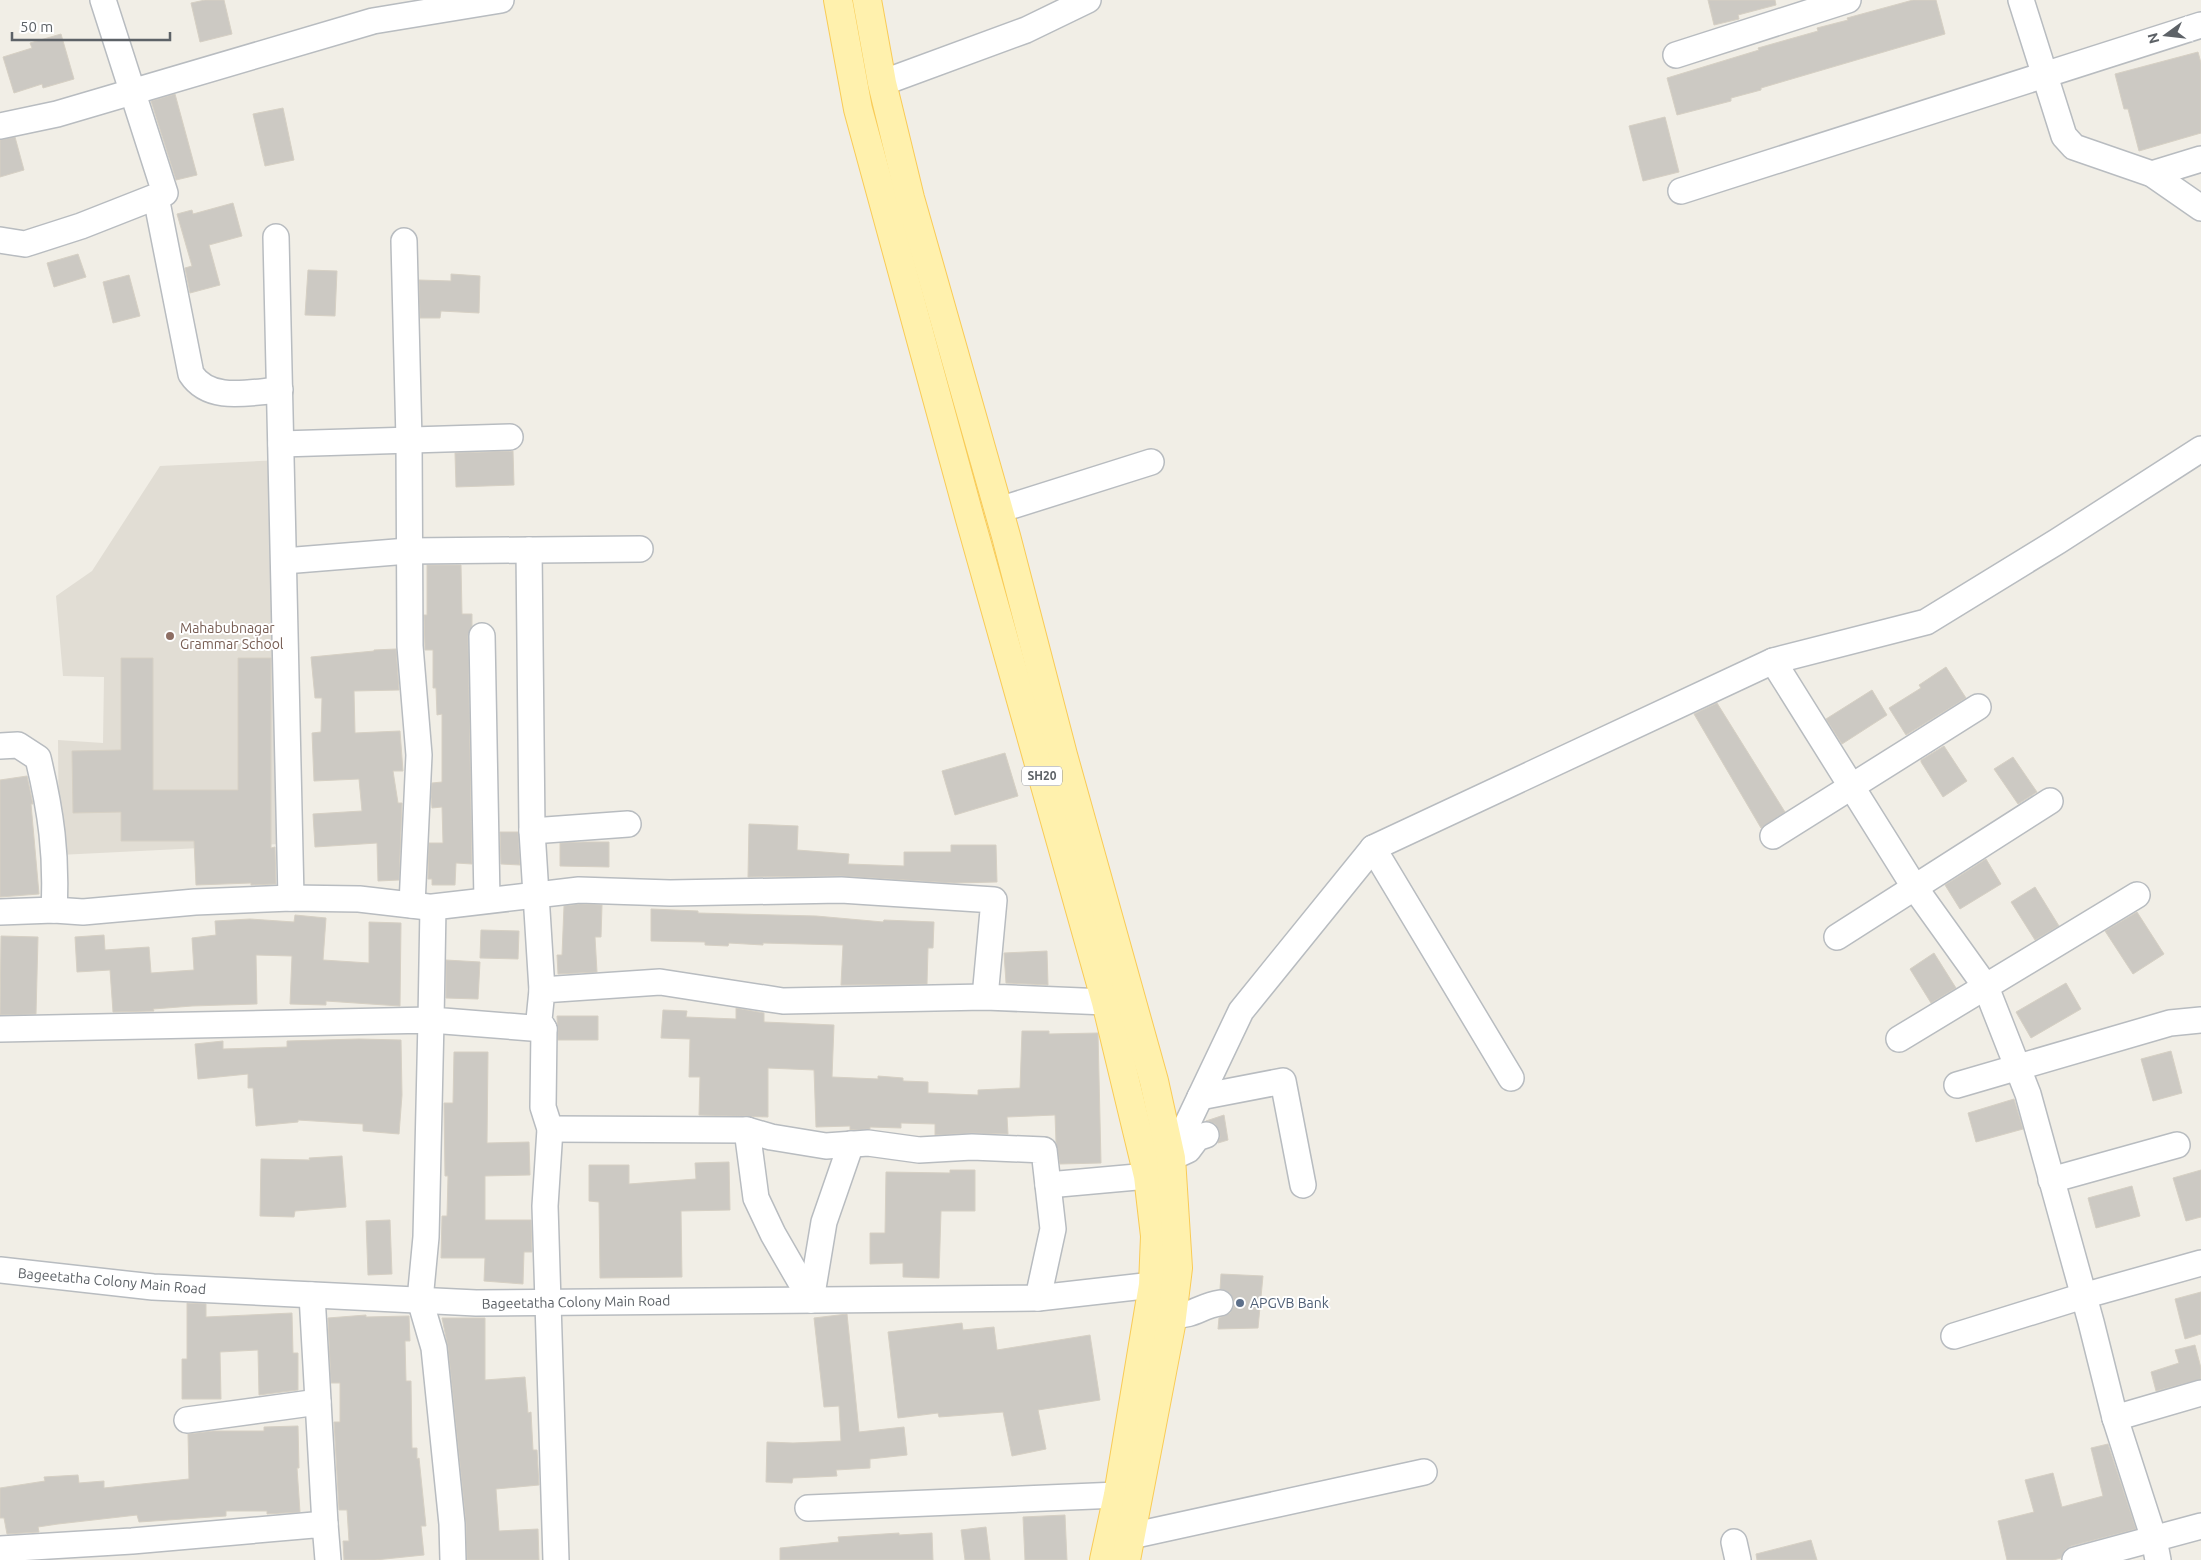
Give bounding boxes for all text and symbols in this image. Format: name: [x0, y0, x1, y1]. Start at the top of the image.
scale bar: [12, 10, 170, 42]
north arrow: [2141, 10, 2191, 60]
text: 50 m: [20, 18, 53, 35]
text: N: [2144, 31, 2163, 45]
place label: Mahabubnagar Grammar School: [180, 620, 284, 652]
marker: Mahabubnagar Grammar School: [164, 630, 176, 642]
road number: SH20: [1022, 766, 1062, 786]
street label: Bageetatha Colony Main Road: [17, 1265, 207, 1297]
street label: Bageetatha Colony Main Road: [481, 1292, 671, 1312]
place label: APGVB Bank: [1250, 1295, 1329, 1311]
marker: APGVB Bank: [1234, 1297, 1246, 1309]

